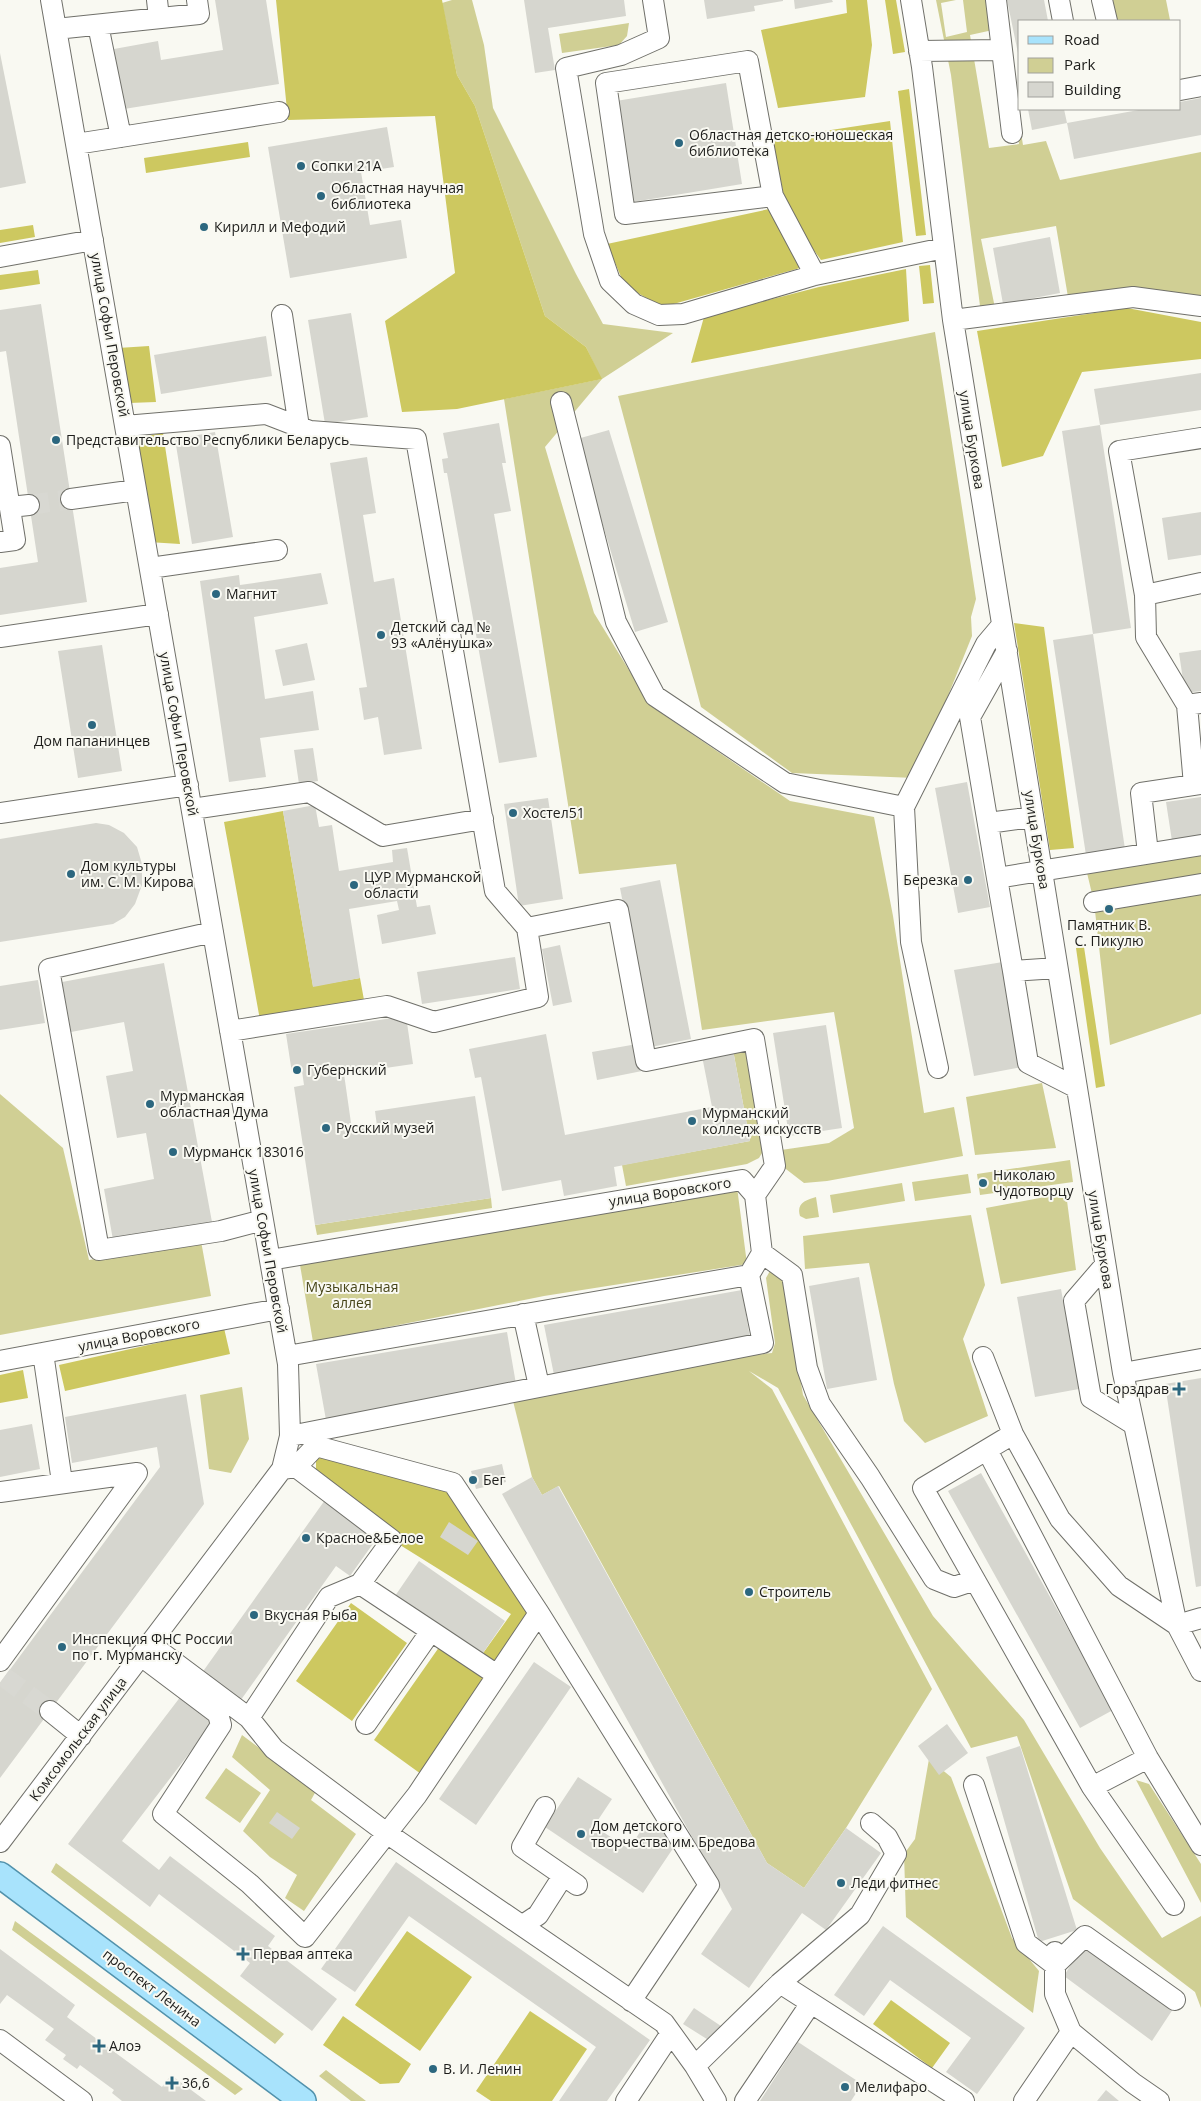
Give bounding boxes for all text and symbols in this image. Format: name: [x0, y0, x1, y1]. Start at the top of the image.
legend: [1018, 20, 1181, 110]
text: Road: [1064, 29, 1100, 49]
text: Park: [1064, 54, 1095, 74]
text: Building: [1064, 79, 1121, 99]
place label: Областная детско-юношеская библиотека: [689, 125, 893, 160]
marker: Областная детско-юношеская библиотека: [673, 137, 685, 149]
place label: Сопки 21А: [311, 156, 382, 175]
marker: Сопки 21А: [295, 160, 307, 172]
place label: Областная научная библиотека: [331, 178, 464, 213]
marker: Областная научная библиотека: [315, 190, 327, 202]
place label: Кирилл и Мефодий: [214, 217, 346, 236]
marker: Кирилл и Мефодий: [198, 221, 210, 233]
street label: улица Софьи Перовской: [87, 251, 134, 419]
street label: улица Буркова: [955, 389, 990, 491]
place label: Представительство Республики Беларусь: [66, 430, 349, 449]
marker: Представительство Республики Беларусь: [50, 434, 62, 446]
place label: Магнит: [226, 584, 277, 603]
marker: Магнит: [210, 588, 222, 600]
place label: Детский сад № 93 «Алёнушка»: [391, 617, 493, 652]
marker: Детский сад № 93 «Алёнушка»: [375, 629, 387, 641]
street label: улица Софьи Перовской: [156, 650, 203, 818]
marker: Дом папанинцев: [86, 719, 98, 731]
place label: Дом папанинцев: [34, 731, 150, 750]
street label: улица Буркова: [1020, 789, 1055, 891]
place label: Хостел51: [523, 803, 585, 822]
marker: Хостел51: [507, 807, 519, 819]
place label: Дом культуры им. С. М. Кирова: [81, 856, 194, 891]
place label: ЦУР Мурманской области: [364, 867, 481, 902]
marker: Дом культуры им. С. М. Кирова: [65, 868, 77, 880]
place label: Березка: [903, 870, 958, 889]
marker: Березка: [962, 874, 974, 886]
marker: ЦУР Мурманской области: [348, 879, 360, 891]
marker: Памятник В. С. Пикулю: [1103, 903, 1115, 915]
place label: Памятник В. С. Пикулю: [1067, 915, 1151, 950]
place label: Губернский: [307, 1060, 387, 1079]
marker: Губернский: [291, 1064, 303, 1076]
place label: Мурманская областная Дума: [160, 1086, 269, 1121]
marker: Мурманская областная Дума: [144, 1098, 156, 1110]
place label: Мурманский колледж искусств: [702, 1103, 821, 1138]
marker: Мурманский колледж искусств: [686, 1115, 698, 1127]
place label: Русский музей: [336, 1118, 434, 1137]
marker: Русский музей: [320, 1122, 332, 1134]
place label: Мурманск 183016: [183, 1142, 304, 1161]
marker: Мурманск 183016: [167, 1146, 179, 1158]
place label: Николаю Чудотворцу: [993, 1165, 1075, 1200]
street label: улица Софьи Перовской: [245, 1167, 292, 1335]
street label: улица Воровского: [607, 1172, 732, 1211]
marker: Николаю Чудотворцу: [977, 1177, 989, 1189]
street label: улица Буркова: [1084, 1189, 1119, 1291]
park label: Музыкальная аллея: [306, 1277, 398, 1312]
street label: улица Воровского: [77, 1313, 201, 1356]
place label: Горздрав: [1106, 1379, 1169, 1398]
marker: Горздрав: [1173, 1383, 1185, 1395]
place label: Бег: [483, 1470, 505, 1489]
marker: Бег: [467, 1474, 479, 1486]
place label: Красное&Белое: [316, 1528, 424, 1547]
marker: Красное&Белое: [300, 1532, 312, 1544]
place label: Строитель: [759, 1582, 831, 1601]
marker: Строитель: [743, 1586, 755, 1598]
place label: Вкусная Рыба: [264, 1605, 357, 1624]
marker: Вкусная Рыба: [248, 1609, 260, 1621]
place label: Инспекция ФНС России по г. Мурманску: [72, 1629, 233, 1664]
marker: Инспекция ФНС России по г. Мурманску: [56, 1641, 68, 1653]
street label: Комсомольская улица: [25, 1673, 131, 1805]
place label: Дом детского творчества им. Бредова: [591, 1816, 756, 1851]
marker: Дом детского творчества им. Бредова: [575, 1828, 587, 1840]
place label: Леди фитнес: [851, 1873, 939, 1892]
marker: Леди фитнес: [835, 1877, 847, 1889]
street label: проспект Ленина: [99, 1944, 205, 2031]
place label: Первая аптека: [253, 1944, 353, 1963]
marker: Первая аптека: [237, 1948, 249, 1960]
place label: Алоэ: [109, 2036, 141, 2055]
marker: Алоэ: [93, 2040, 105, 2052]
place label: В. И. Ленин: [443, 2059, 522, 2078]
marker: В. И. Ленин: [427, 2063, 439, 2075]
place label: 36,6: [182, 2073, 210, 2092]
marker: 36,6: [166, 2077, 178, 2089]
place label: Мелифаро: [855, 2077, 927, 2096]
marker: Мелифаро: [839, 2081, 851, 2093]

